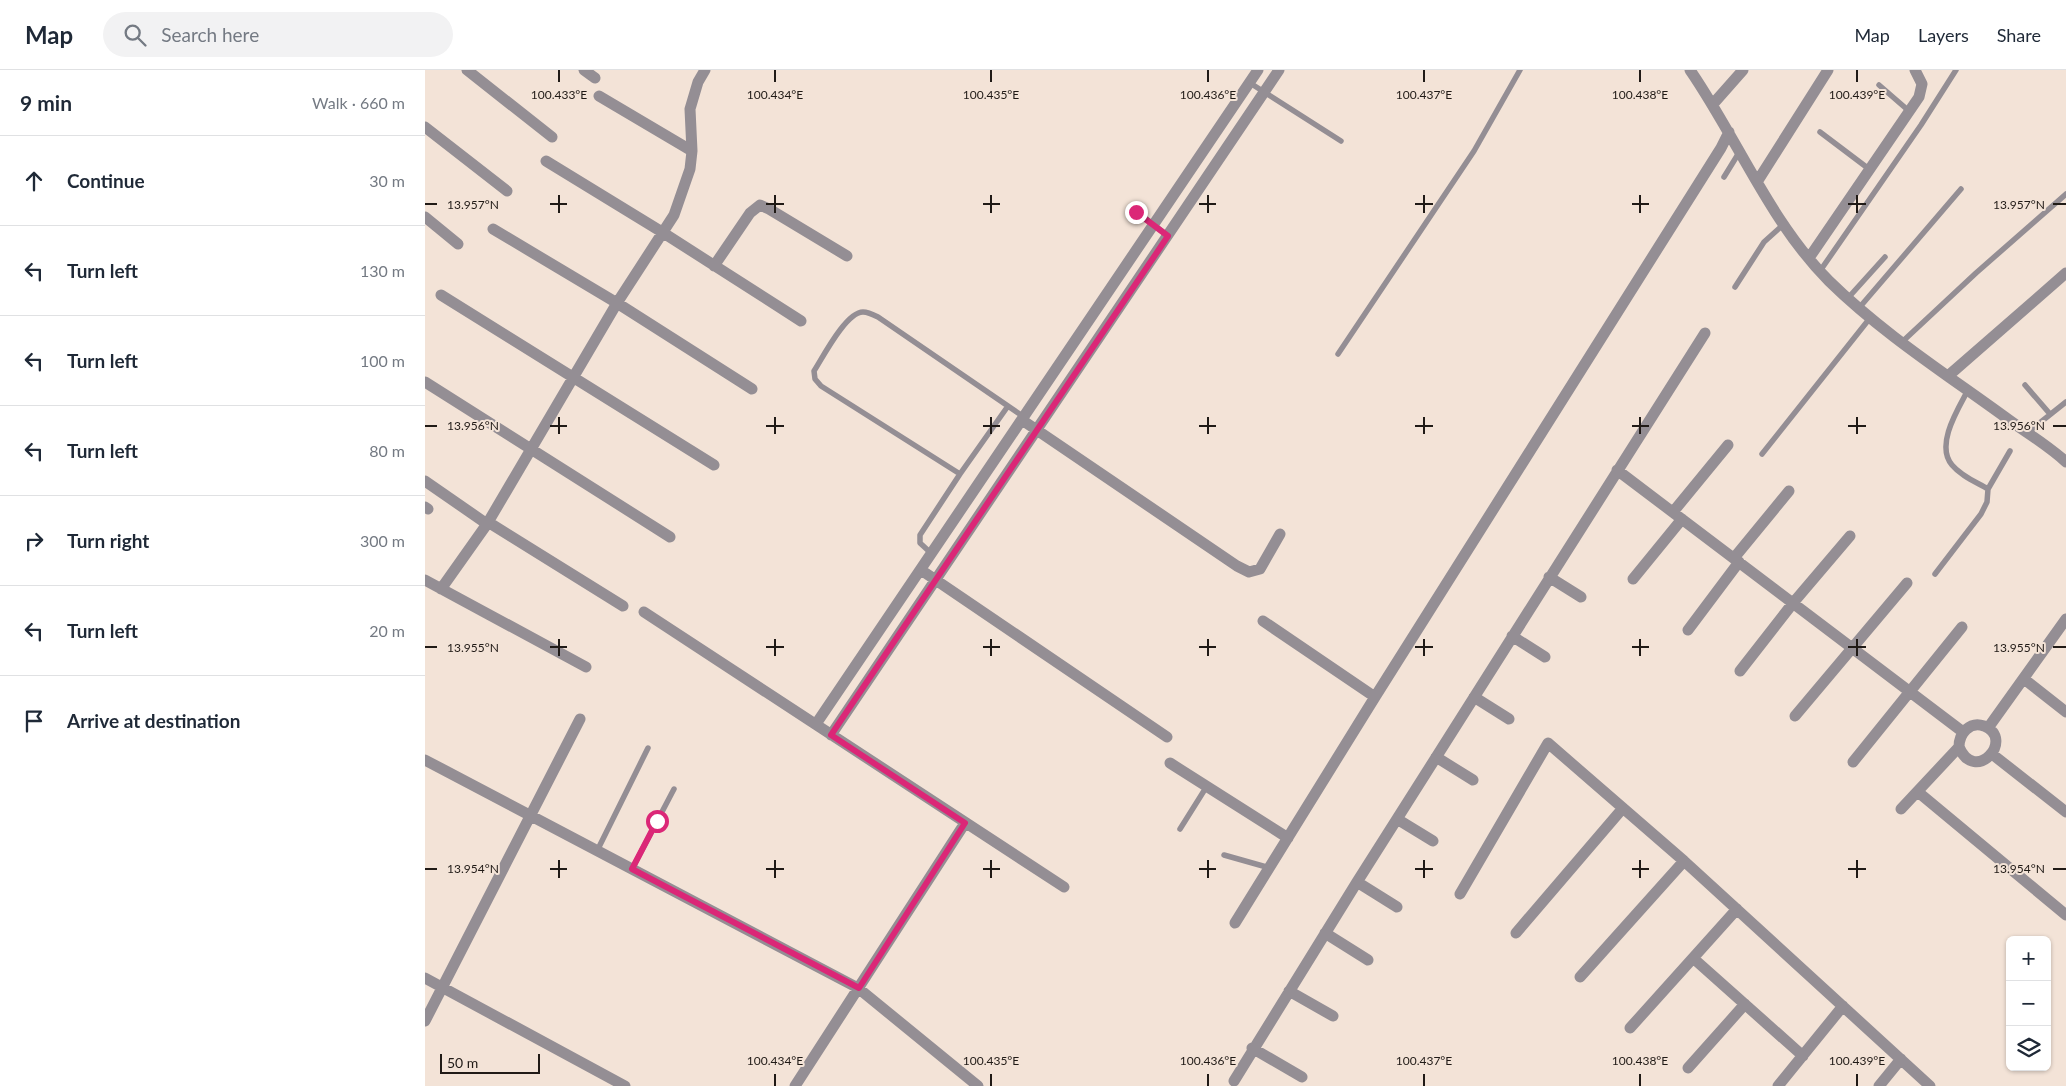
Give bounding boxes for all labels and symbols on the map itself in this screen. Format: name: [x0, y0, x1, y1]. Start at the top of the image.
text: 100.433°E: [531, 87, 587, 102]
text: 100.434°E: [747, 87, 803, 102]
text: 100.435°E: [963, 87, 1019, 102]
text: 100.436°E: [1180, 87, 1236, 102]
text: 100.437°E: [1396, 87, 1452, 102]
text: 100.438°E: [1612, 87, 1668, 102]
text: 100.439°E: [1829, 87, 1885, 102]
text: 13.957°N: [447, 197, 499, 212]
text: 13.957°N: [1993, 197, 2045, 212]
route end: [1125, 201, 1148, 224]
text: 13.956°N: [447, 418, 499, 433]
text: 13.956°N: [1993, 418, 2045, 433]
text: 13.955°N: [447, 640, 499, 655]
text: 13.955°N: [1993, 640, 2045, 655]
route start: [646, 810, 669, 833]
text: 13.954°N: [447, 861, 499, 876]
text: 13.954°N: [1993, 861, 2045, 876]
scale bar: [440, 1051, 540, 1074]
text: 100.434°E: [747, 1053, 803, 1068]
text: 100.435°E: [963, 1053, 1019, 1068]
text: 100.436°E: [1180, 1053, 1236, 1068]
text: 100.437°E: [1396, 1053, 1452, 1068]
text: 100.438°E: [1612, 1053, 1668, 1068]
text: 100.439°E: [1829, 1053, 1885, 1068]

